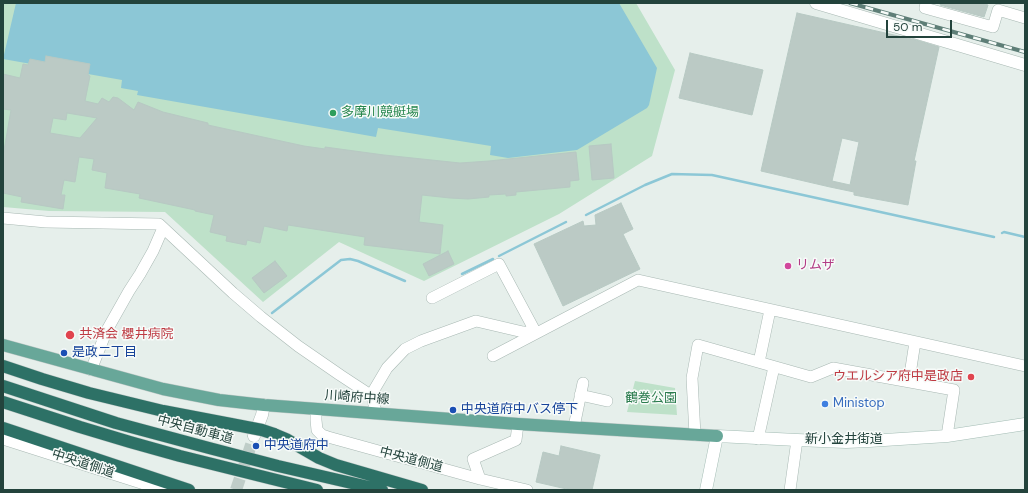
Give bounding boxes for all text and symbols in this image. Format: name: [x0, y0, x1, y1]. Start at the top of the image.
scale bar: [888, 12, 954, 38]
text: 50 m: [893, 19, 922, 35]
place label: 多摩川競艇場: [341, 105, 419, 121]
marker: 多摩川競艇場: [328, 108, 338, 118]
place label: リムザ: [796, 258, 835, 274]
marker: リムザ: [783, 261, 793, 271]
place label: 共済会 櫻井病院: [79, 327, 173, 343]
marker: 共済会 櫻井病院: [64, 329, 76, 341]
place label: 是政二丁目: [72, 345, 137, 361]
marker: 是政二丁目: [59, 348, 69, 358]
place label: ウエルシア府中是政店: [833, 369, 963, 385]
marker: ウエルシア府中是政店: [966, 372, 976, 382]
street label: 川崎府中線: [324, 388, 390, 408]
park label: 鶴巻公園: [625, 391, 677, 407]
place label: Ministop: [833, 396, 885, 412]
marker: Ministop: [820, 399, 830, 409]
place label: 中央道府中バス停下: [461, 402, 578, 418]
marker: 中央道府中バス停下: [448, 405, 458, 415]
street label: 中央自動車道: [155, 412, 235, 448]
street label: 新小金井街道: [805, 432, 883, 448]
place label: 中央道府中: [264, 438, 329, 454]
marker: 中央道府中: [251, 441, 261, 451]
street label: 中央道側道: [378, 444, 444, 476]
street label: 中央道側道: [50, 447, 116, 481]

